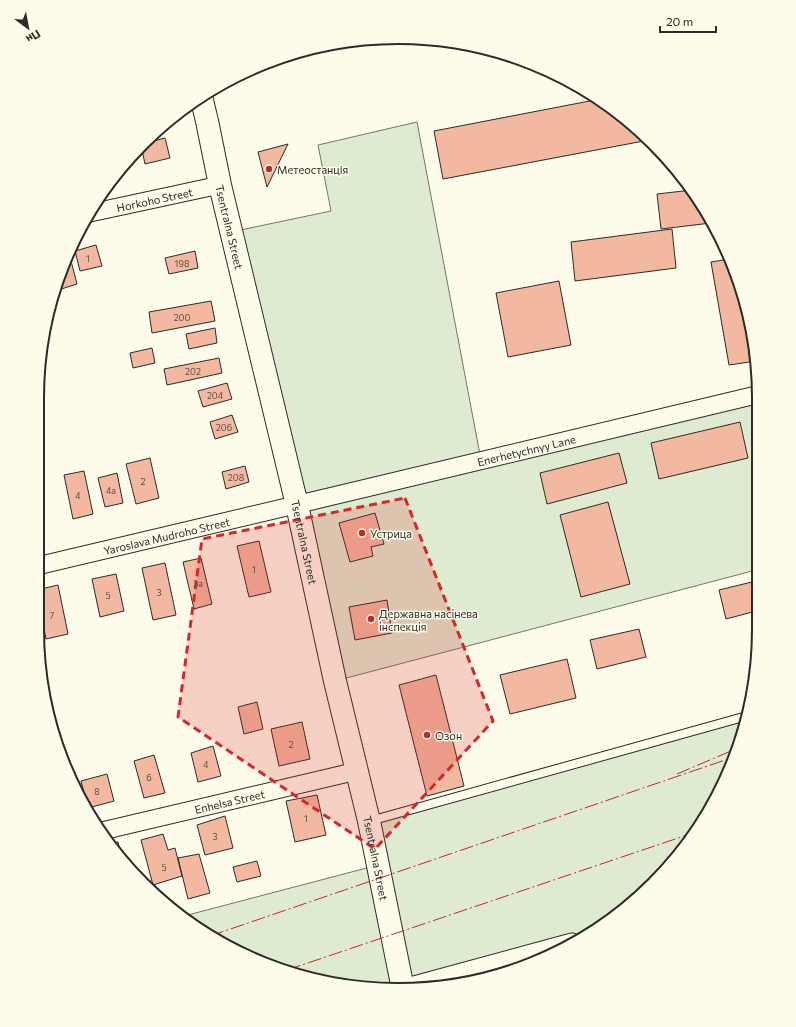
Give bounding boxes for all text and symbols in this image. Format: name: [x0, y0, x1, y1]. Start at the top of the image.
north arrow: [8, 8, 48, 48]
scale bar: [660, 8, 716, 34]
text: 20 m: [666, 14, 693, 28]
text: Пн: [24, 28, 43, 46]
place label: Метеостанція: [277, 163, 348, 176]
marker: Метеостанція: [264, 164, 274, 174]
street label: Tsentralna Street: [214, 183, 247, 271]
street label: Horkoho Street: [115, 184, 194, 214]
house number: 1: [86, 253, 90, 264]
house number: 198: [175, 258, 189, 269]
house number: 200: [174, 312, 190, 323]
house number: 202: [185, 366, 201, 377]
house number: 204: [207, 390, 224, 401]
house number: 206: [216, 422, 232, 433]
street label: Enerhetychnyy Lane: [476, 432, 577, 468]
house number: 208: [228, 472, 244, 483]
house number: 2: [141, 476, 146, 487]
house number: 4а: [106, 485, 116, 496]
house number: 4: [75, 490, 81, 501]
street label: Tsentralna Street: [289, 498, 321, 586]
street label: Yaroslava Mudroho Street: [102, 514, 231, 557]
place label: Устрица: [370, 527, 412, 540]
marker: Устрица: [357, 528, 367, 538]
house number: 1: [252, 564, 256, 575]
house number: 3а: [193, 578, 203, 589]
house number: 3: [156, 587, 162, 598]
house number: 5: [105, 590, 111, 601]
place label: Державна насiнева iнспекцiя: [379, 607, 478, 633]
house number: 7: [50, 610, 55, 621]
marker: Державна насiнева iнспекцiя: [366, 614, 376, 624]
place label: Озон: [435, 729, 462, 742]
marker: Озон: [422, 730, 432, 740]
house number: 2: [289, 739, 294, 750]
house number: 4: [203, 759, 209, 770]
house number: 6: [146, 772, 152, 783]
house number: 8: [94, 786, 100, 797]
street label: Enhelsa Street: [193, 786, 266, 816]
house number: 1: [304, 813, 308, 824]
street label: Tsentralna Street: [361, 814, 391, 902]
house number: 3: [212, 831, 218, 842]
house number: 5: [161, 862, 167, 873]

